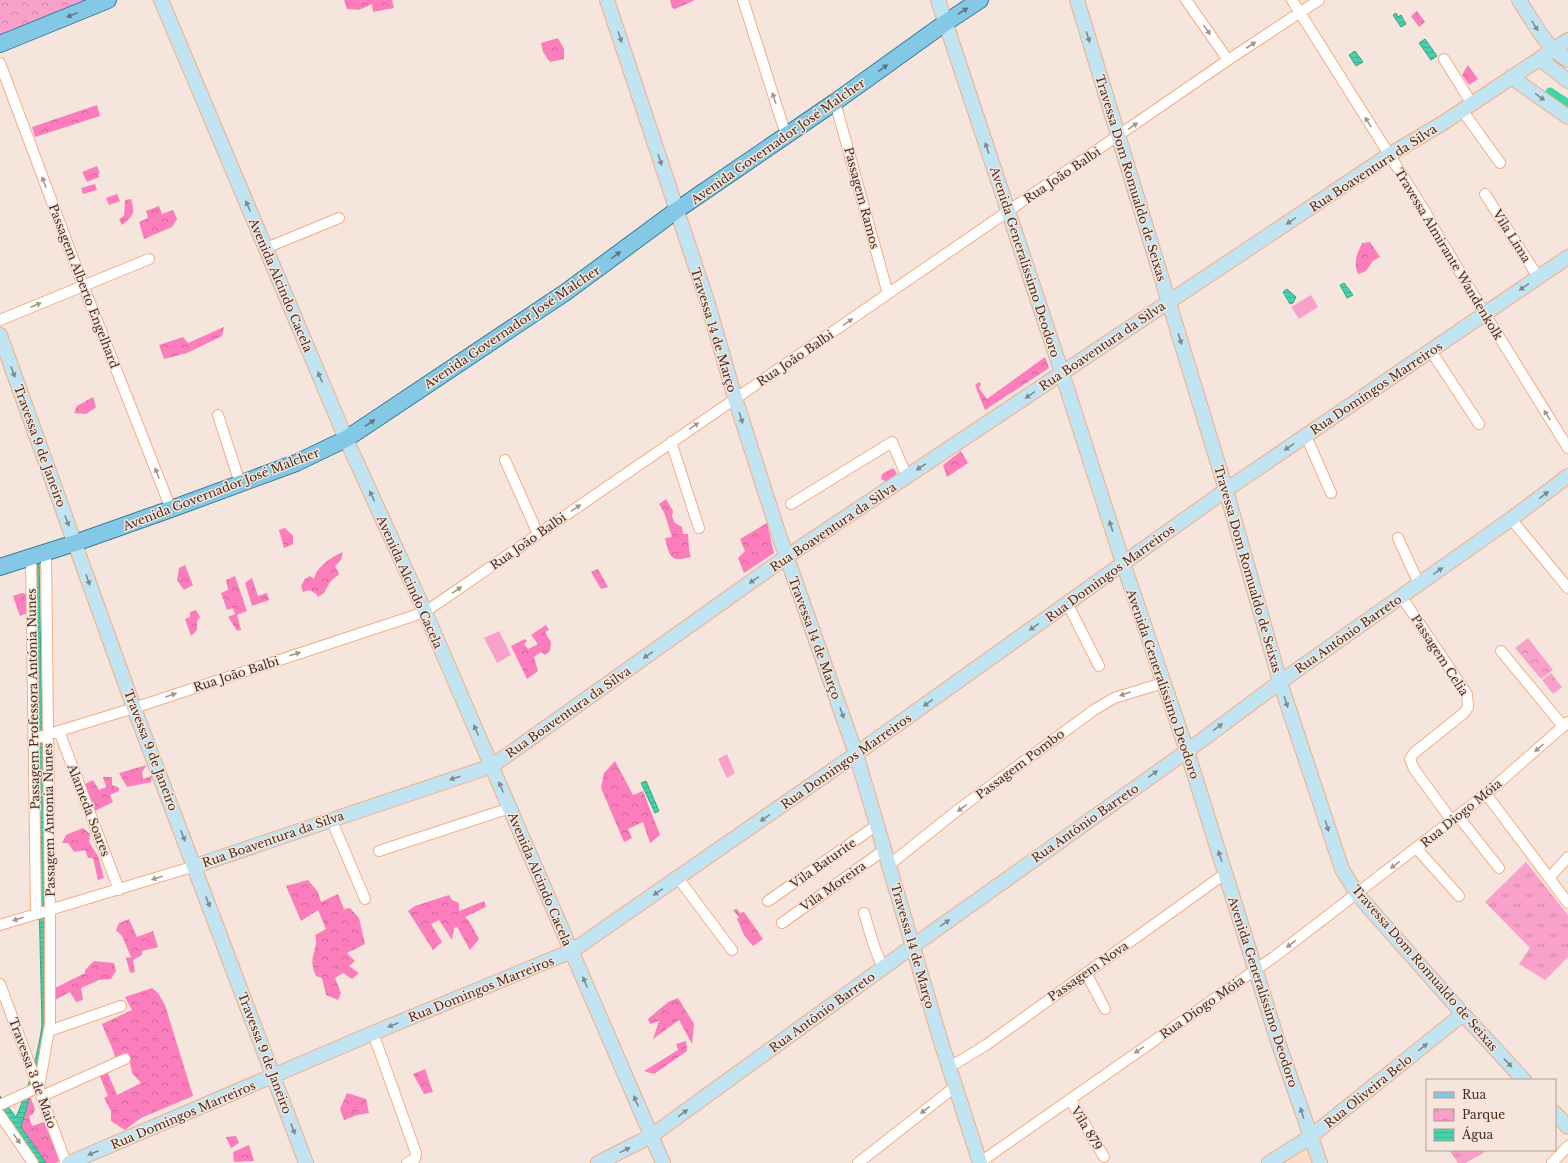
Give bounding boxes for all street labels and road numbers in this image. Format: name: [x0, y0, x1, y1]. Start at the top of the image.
street label: Travessa Dom Romualdo de Seixas: [1092, 73, 1170, 283]
street label: Avenida Governador José Malcher: [687, 75, 868, 208]
street label: Rua Boaventura da Silva: [1306, 121, 1440, 215]
street label: Rua João Balbi: [1021, 144, 1103, 206]
street label: Passagem Ramos: [841, 145, 883, 251]
street label: Avenida Generalíssimo Deodoro: [987, 164, 1063, 359]
street label: Travessa Almirante Wandenkolk: [1392, 165, 1507, 343]
street label: Passagem Alberto Engelhard: [46, 202, 122, 370]
street label: Vila Lima: [1489, 206, 1534, 266]
street label: Avenida Alcindo Cacela: [246, 215, 316, 354]
street label: Avenida Governador José Malcher: [420, 262, 603, 392]
street label: Travessa 14 de Março: [688, 266, 740, 394]
street label: Rua Boaventura da Silva: [1036, 298, 1168, 394]
street label: Rua João Balbi: [754, 327, 836, 389]
street label: Rua Domingos Marreiros: [1307, 338, 1445, 438]
street label: Travessa 9 de Janeiro: [11, 383, 69, 509]
street label: Avenida Governador José Malcher: [120, 444, 322, 534]
street label: Travessa Dom Romualdo de Seixas: [1211, 464, 1285, 674]
street label: Rua Boaventura da Silva: [767, 479, 899, 575]
street label: Rua João Balbi: [487, 509, 569, 573]
street label: Avenida Alcindo Cacela: [373, 512, 446, 651]
street label: Rua Domingos Marreiros: [1043, 521, 1177, 625]
street label: Travessa 14 de Março: [786, 575, 844, 702]
street label: Avenida Generalíssimo Deodoro: [1123, 586, 1203, 781]
street label: Passagem Professora Antónia Nunes: [24, 588, 42, 810]
street label: Rua Antônio Barreto: [1292, 591, 1404, 677]
street label: Passagem Celia: [1408, 612, 1472, 699]
street label: Rua João Balbi: [191, 653, 281, 695]
street label: Rua Boaventura da Silva: [503, 663, 634, 761]
street label: Travessa 9 de Janeiro: [121, 687, 181, 813]
street label: Rua Domingos Marreiros: [778, 710, 914, 812]
street label: Passagem Pombo: [973, 726, 1067, 802]
street label: Passagem Antonia Nunes: [40, 743, 58, 897]
street label: Alameda Soares: [64, 761, 114, 858]
street label: Rua Diogo Móia: [1418, 776, 1505, 850]
street label: Rua Antônio Barreto: [1029, 780, 1141, 866]
street label: Rua Boaventura da Silva: [200, 808, 346, 870]
street label: Avenida Alcindo Cacela: [505, 809, 575, 948]
street label: Vila Baturite: [786, 835, 859, 892]
street label: Vila Moreira: [796, 858, 869, 915]
street label: Travessa 14 de Março: [888, 882, 938, 1010]
street label: Travessa Dom Romualdo de Seixas: [1349, 882, 1501, 1054]
street label: Avenida Generalíssimo Deodoro: [1225, 894, 1301, 1089]
street label: Passagem Nova: [1045, 938, 1131, 1004]
street label: Rua Domingos Marreiros: [406, 953, 556, 1025]
street label: Rua Antônio Barreto: [766, 969, 878, 1055]
street label: Rua Diogo Móia: [1157, 972, 1247, 1042]
street label: Travessa 9 de Janeiro: [235, 990, 295, 1116]
street label: Travessa 3 de Maio: [6, 1016, 60, 1130]
street label: Rua Oliveira Belo: [1321, 1051, 1415, 1131]
street label: Rua Domingos Marreiros: [108, 1078, 258, 1152]
street label: Vila 879: [1068, 1103, 1106, 1153]

